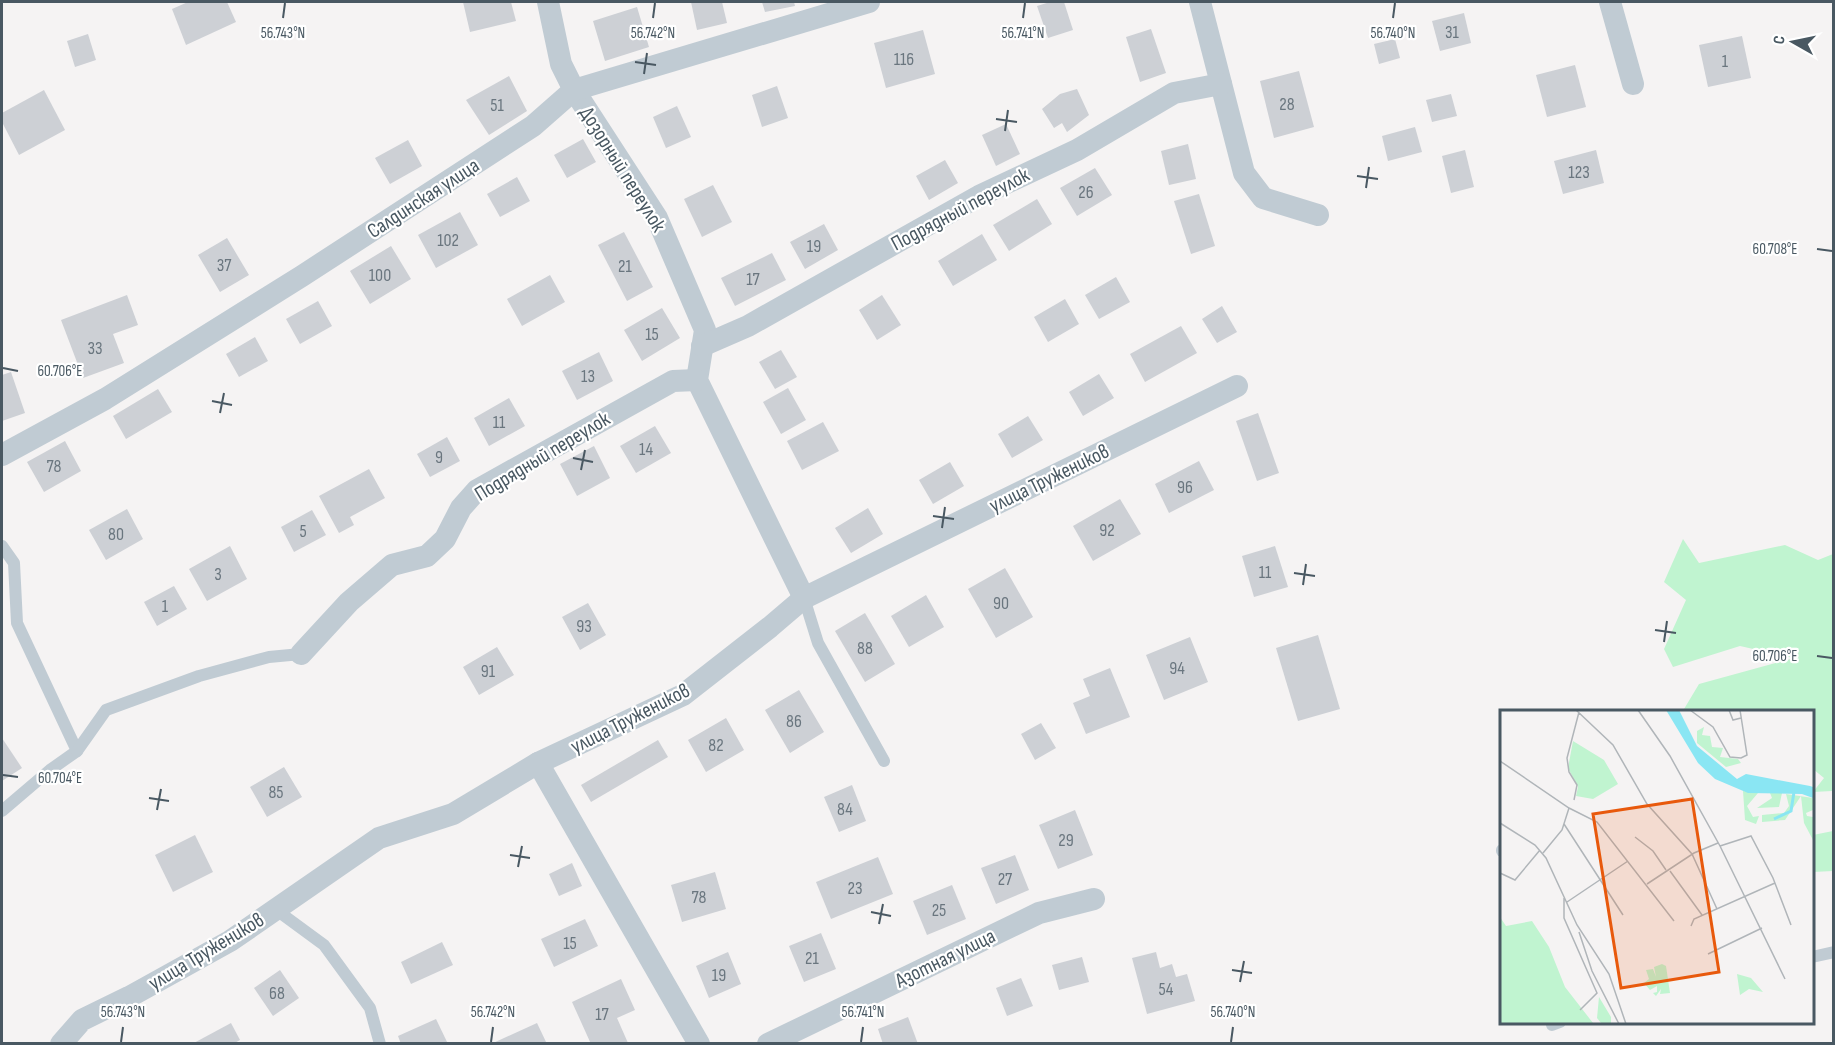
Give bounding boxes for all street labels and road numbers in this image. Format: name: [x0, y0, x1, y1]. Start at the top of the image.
street label: Дозорный переулок: [574, 102, 671, 237]
street label: Салдинская улица: [363, 153, 484, 244]
street label: Подрядный переулок: [887, 162, 1034, 256]
street label: Подрядный переулок: [470, 406, 614, 507]
street label: улица Тружеников: [985, 439, 1113, 518]
street label: улица Тружеников: [566, 678, 694, 759]
street label: улица Тружеников: [144, 907, 269, 996]
street label: Азотная улица: [890, 924, 999, 994]

